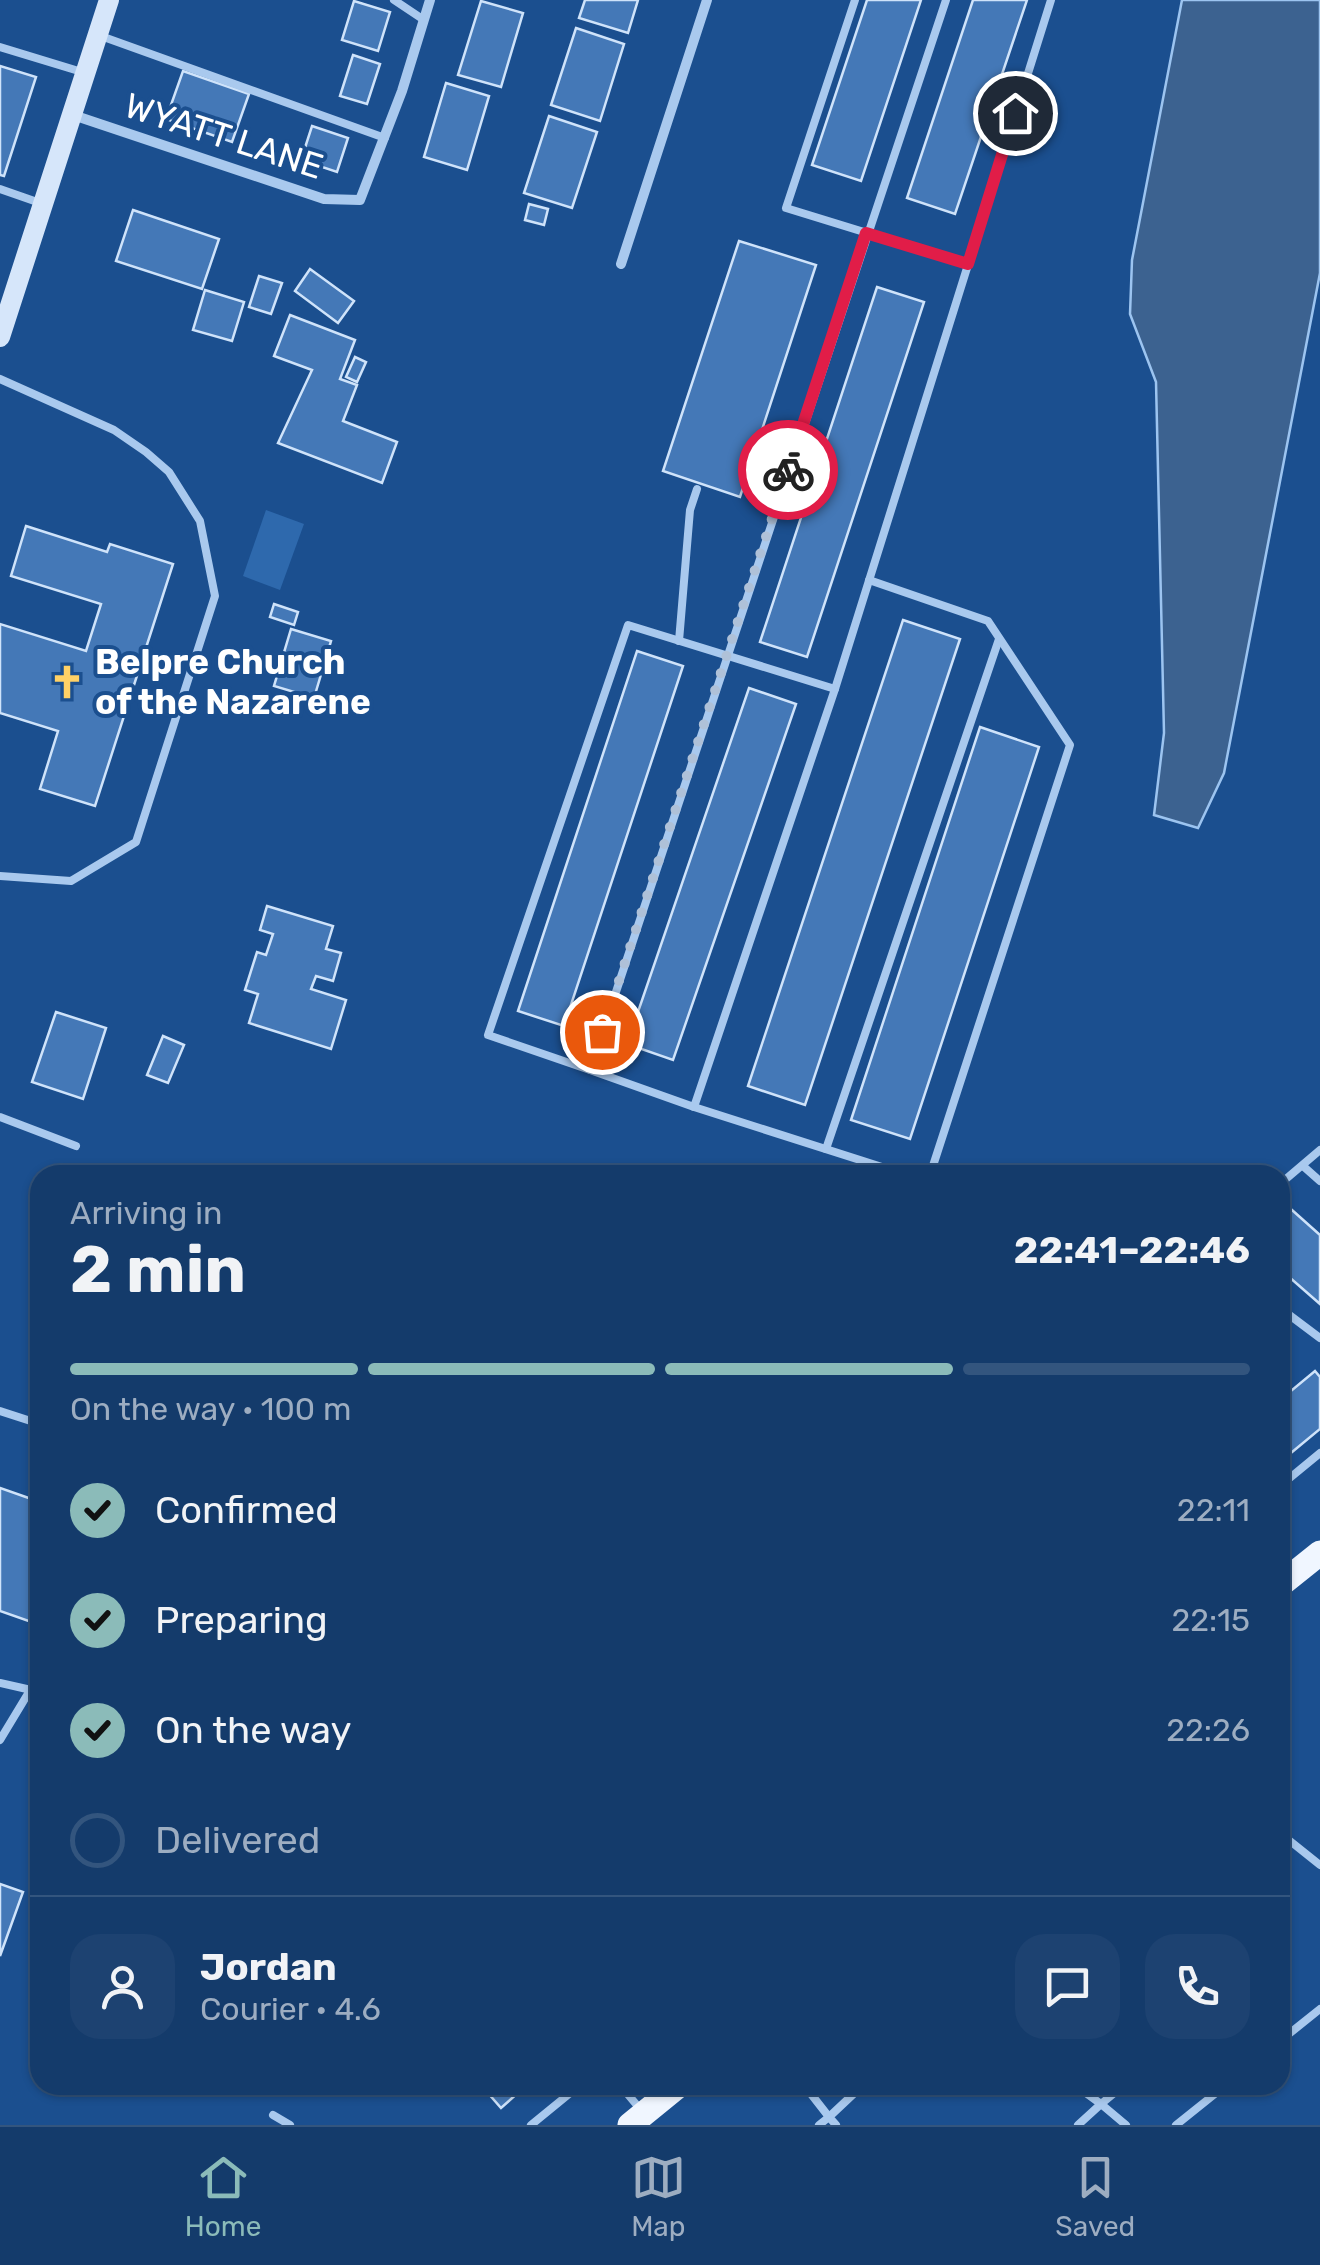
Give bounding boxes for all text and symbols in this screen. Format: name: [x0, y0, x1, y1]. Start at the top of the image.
pin: [973, 71, 1058, 156]
street label: WYATT LANE: [120, 84, 328, 188]
icon: home: [988, 86, 1043, 141]
courier: [738, 420, 838, 520]
icon: bike: [761, 443, 816, 498]
place label: Belpre Church of the Nazarene: [95, 641, 371, 723]
church icon: Belpre Church of the Nazarene: [48, 663, 86, 701]
pin: [560, 990, 645, 1075]
icon: bag: [575, 1005, 630, 1060]
text: Arriving in: [70, 1194, 222, 1232]
text: 22:41–22:46: [1014, 1227, 1250, 1273]
text: 2 min: [70, 1231, 246, 1308]
text: On the way · 100 m: [70, 1390, 351, 1428]
icon: check: [70, 1483, 125, 1538]
text: Confirmed: [155, 1487, 338, 1533]
text: 22:11: [1177, 1491, 1250, 1529]
icon: check: [70, 1593, 125, 1648]
text: Preparing: [155, 1597, 328, 1643]
text: 22:15: [1172, 1601, 1250, 1639]
icon: check: [70, 1703, 125, 1758]
text: On the way: [155, 1707, 351, 1753]
text: 22:26: [1166, 1711, 1250, 1749]
text: Delivered: [155, 1817, 320, 1863]
button: person: [70, 1934, 175, 2039]
button: chat: [1015, 1934, 1120, 2039]
button: phone: [1145, 1934, 1250, 2039]
text: Jordan: [200, 1944, 337, 1990]
text: Courier · 4.6: [200, 1990, 381, 2028]
tab: Home: [185, 2150, 261, 2243]
tab: Map: [631, 2150, 686, 2243]
tab: Saved: [1055, 2150, 1135, 2243]

